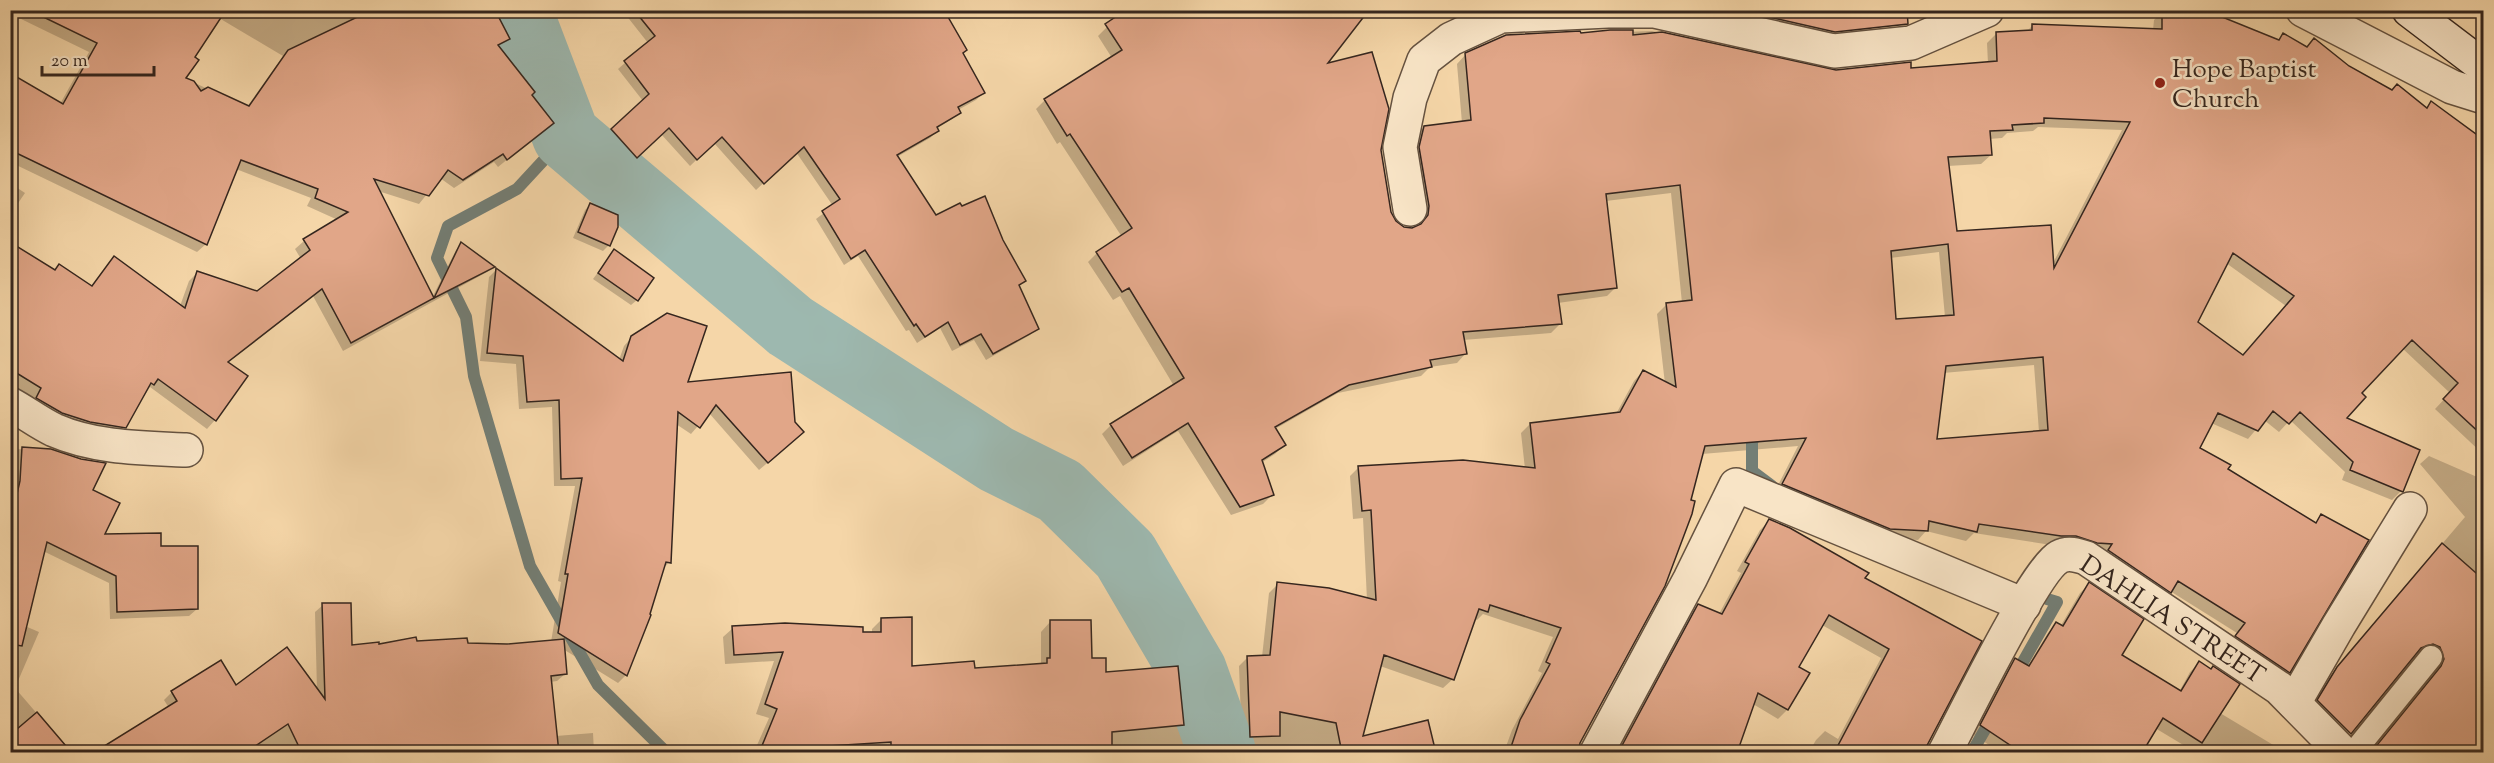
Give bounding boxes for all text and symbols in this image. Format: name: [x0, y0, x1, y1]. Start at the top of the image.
scale bar: [42, 39, 154, 77]
text: 20 m: [51, 49, 88, 75]
place label: Hope Baptist Church: [2172, 52, 2317, 119]
marker: Hope Baptist Church: [2153, 76, 2167, 90]
street label: DAHLIA STREET: [2072, 547, 2271, 695]

